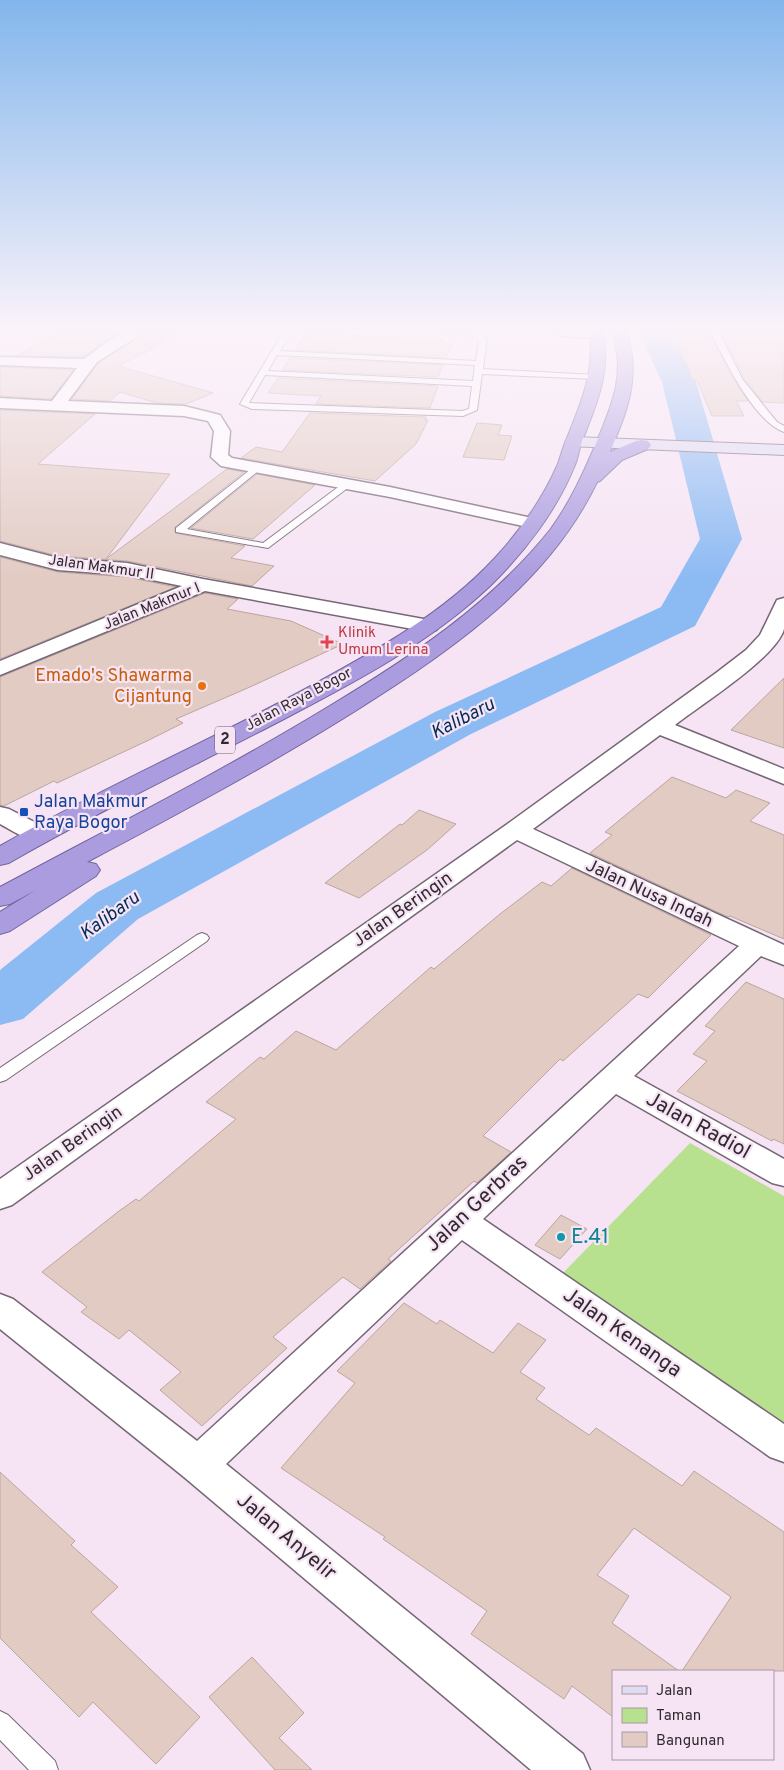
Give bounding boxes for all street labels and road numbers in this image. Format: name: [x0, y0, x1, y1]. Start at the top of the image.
street label: Jalan Makmur II: [47, 551, 155, 585]
street label: Jalan Makmur I: [101, 579, 203, 635]
street label: Jalan Raya Bogor: [242, 664, 356, 736]
road number: 2: [215, 726, 235, 754]
street label: Jalan Nusa Indah: [582, 854, 716, 934]
street label: Jalan Beringin: [349, 867, 457, 953]
street label: Jalan Radiol: [641, 1086, 755, 1166]
street label: Jalan Beringin: [19, 1101, 127, 1187]
street label: Jalan Gerbras: [420, 1150, 534, 1258]
street label: Jalan Kenanga: [557, 1282, 687, 1384]
street label: Jalan Anyelir: [230, 1487, 342, 1587]

